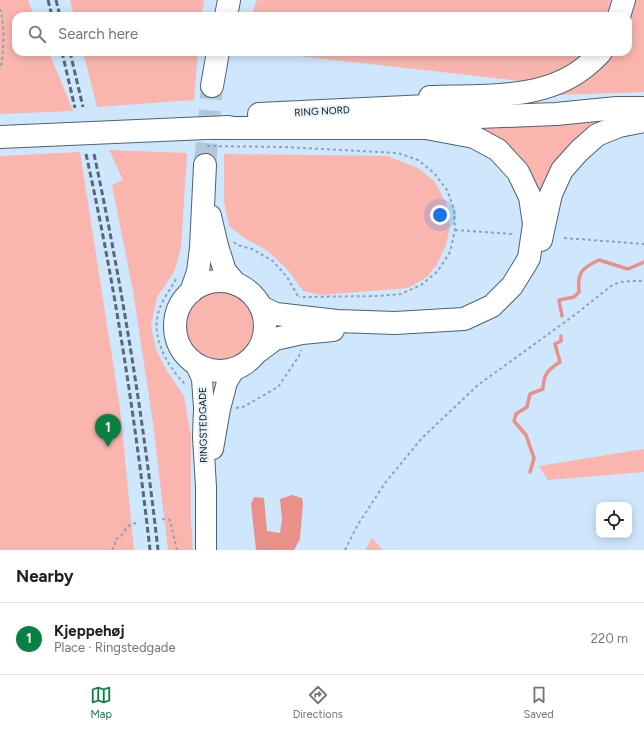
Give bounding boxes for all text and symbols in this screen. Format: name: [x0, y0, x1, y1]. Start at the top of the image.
search box: [12, 12, 632, 56]
icon: search: [26, 23, 48, 45]
text: Search here: [58, 25, 138, 43]
street label: RING NORD: [294, 103, 350, 119]
your location: [430, 205, 450, 225]
street label: RINGSTEDGADE: [196, 387, 210, 463]
pin: 1: [95, 414, 121, 447]
map controls: [596, 502, 632, 538]
button: locate: [596, 502, 632, 538]
text: Nearby: [16, 566, 74, 586]
text: Kjeppehøj: [54, 622, 125, 640]
text: 1: [26, 631, 32, 646]
text: 220 m: [591, 631, 628, 646]
text: Place · Ringstedgade: [54, 640, 176, 655]
tab: Map: [90, 684, 112, 721]
tab: Directions: [293, 684, 343, 721]
tab: Saved: [523, 684, 554, 721]

